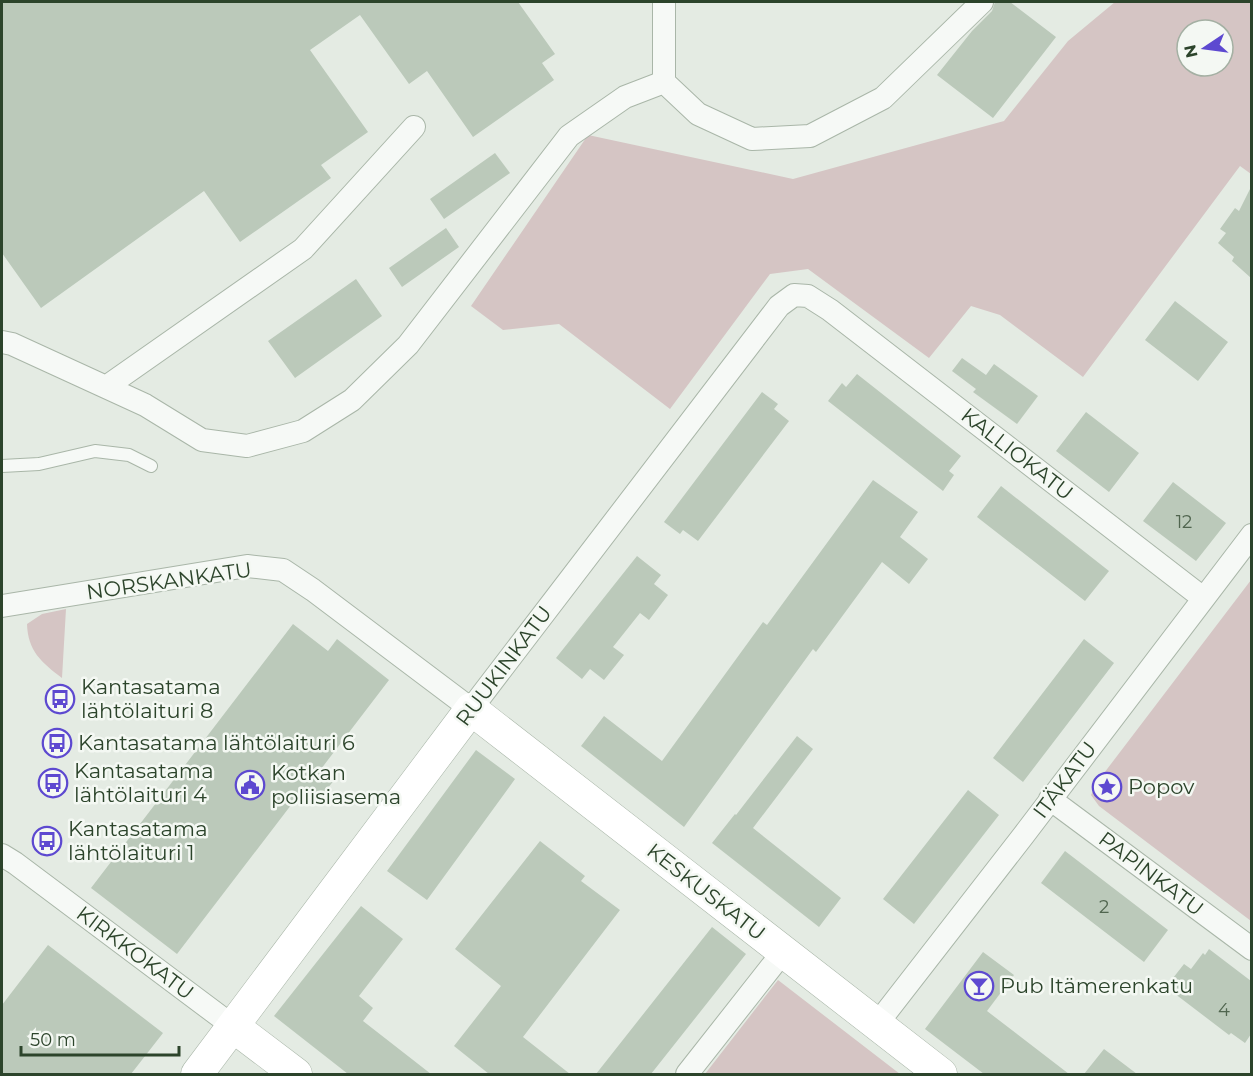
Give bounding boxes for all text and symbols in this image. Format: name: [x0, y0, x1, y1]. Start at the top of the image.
north arrow: [1175, 18, 1235, 78]
text: N: [1180, 43, 1202, 60]
street label: KALLIOKATU: [956, 402, 1078, 505]
house number: 12: [1176, 511, 1192, 533]
street label: NORSKANKATU: [85, 557, 253, 604]
street label: RUUKINKATU: [450, 601, 557, 731]
place label: Kantasatama lähtölaituri 8: [81, 674, 221, 723]
bus stop icon: Kantasatama lähtölaituri 8: [44, 683, 76, 715]
bus stop icon: Kantasatama lähtölaituri 6: [41, 727, 73, 759]
place label: Kantasatama lähtölaituri 6: [78, 730, 355, 755]
street label: ITÄKATU: [1028, 736, 1102, 823]
place label: Kantasatama lähtölaituri 4: [74, 758, 214, 807]
place label: Kotkan poliisiasema: [271, 760, 401, 809]
bus stop icon: Kantasatama lähtölaituri 4: [37, 767, 69, 799]
public building icon: Kotkan poliisiasema: [234, 769, 266, 801]
place icon: Popov: [1091, 771, 1123, 803]
place label: Popov: [1128, 774, 1195, 799]
place label: Kantasatama lähtölaituri 1: [68, 816, 208, 865]
bus stop icon: Kantasatama lähtölaituri 1: [31, 825, 63, 857]
street label: PAPINKATU: [1094, 826, 1209, 921]
street label: KESKUSKATU: [642, 838, 770, 946]
house number: 2: [1099, 896, 1109, 918]
street label: KIRKKOKATU: [72, 900, 199, 1005]
bar icon: Pub Itämerenkatu: [963, 970, 995, 1002]
place label: Pub Itämerenkatu: [1000, 973, 1193, 998]
house number: 4: [1218, 999, 1230, 1021]
scale bar: [21, 1019, 178, 1057]
text: 50 m: [30, 1029, 76, 1051]

